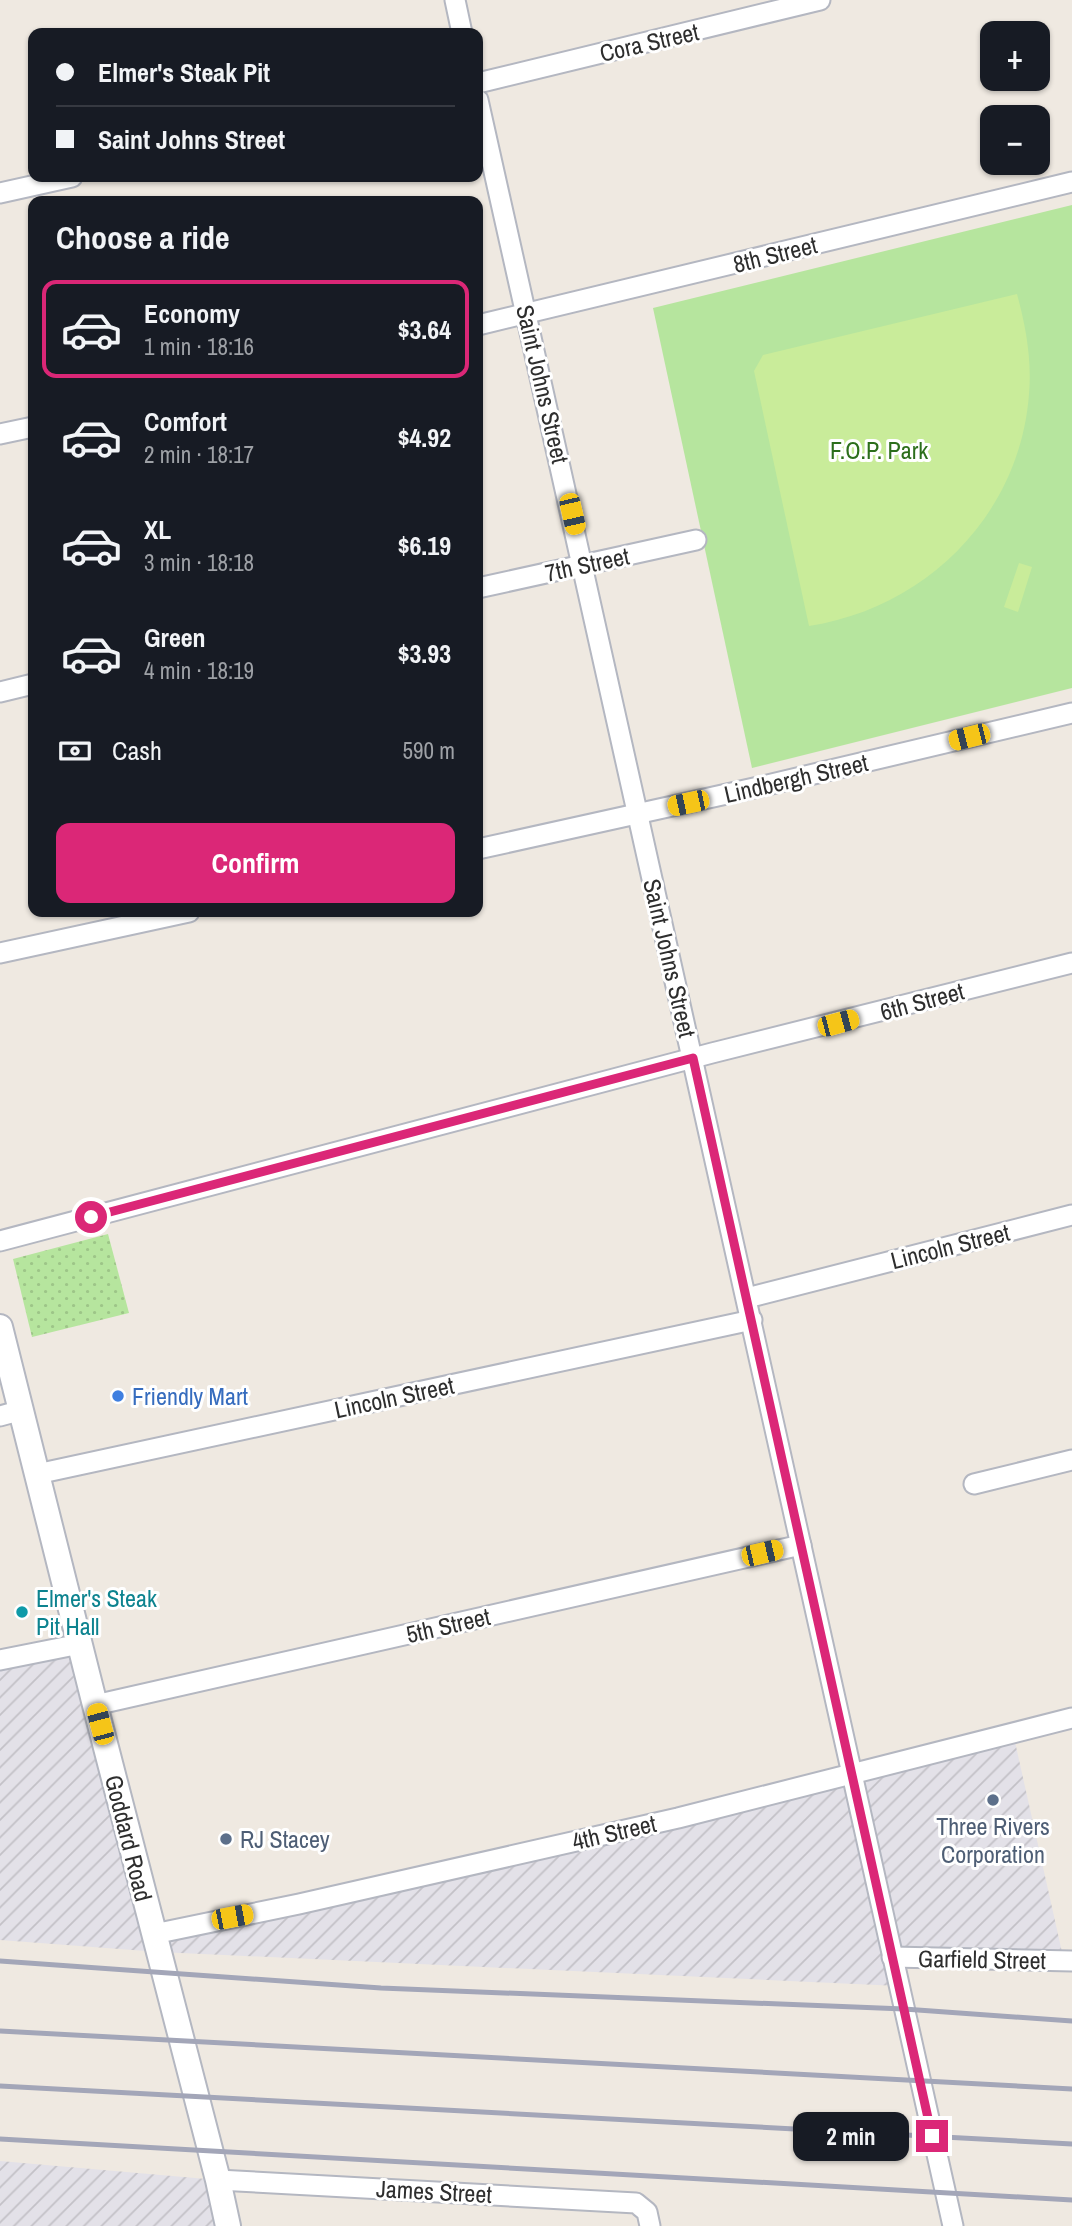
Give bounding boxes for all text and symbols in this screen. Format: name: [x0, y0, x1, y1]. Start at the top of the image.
street label: Cora Street: [596, 15, 702, 69]
map controls: [980, 21, 1050, 175]
button: +: [980, 21, 1050, 91]
text: Elmer's Steak Pit: [98, 55, 270, 90]
button: −: [980, 105, 1050, 175]
text: Saint Johns Street: [98, 122, 285, 157]
text: Choose a ride: [56, 216, 230, 259]
street label: 8th Street: [730, 228, 821, 280]
text: Economy: [144, 296, 240, 331]
icon: car: [60, 298, 123, 361]
street label: Saint Johns Street: [509, 302, 577, 467]
text: $3.64: [398, 312, 451, 347]
text: 1 min · 18:16: [144, 331, 254, 362]
text: Comfort: [144, 404, 227, 439]
icon: car: [60, 406, 123, 469]
text: $4.92: [398, 420, 451, 455]
park label: F.O.P. Park: [830, 434, 928, 466]
text: 2 min · 18:17: [144, 439, 254, 470]
car: [558, 491, 587, 537]
text: XL: [144, 512, 171, 547]
icon: car: [60, 514, 123, 577]
text: $6.19: [398, 528, 451, 563]
street label: 7th Street: [542, 539, 633, 589]
text: 3 min · 18:18: [144, 547, 254, 578]
text: Green: [144, 620, 206, 655]
icon: car: [60, 622, 123, 685]
text: $3.93: [398, 636, 451, 671]
text: 4 min · 18:19: [144, 655, 254, 686]
car: [947, 722, 992, 752]
icon: cash: [56, 732, 94, 770]
text: Cash: [112, 733, 162, 768]
text: 590 m: [403, 735, 455, 766]
street label: Lindbergh Street: [721, 746, 872, 810]
car: [666, 788, 711, 818]
button: Confirm: [56, 823, 455, 903]
street label: Saint Johns Street: [636, 876, 704, 1041]
street label: 6th Street: [877, 974, 968, 1028]
car: [815, 1007, 862, 1039]
route start: [75, 1201, 107, 1233]
street label: Lincoln Street: [887, 1216, 1013, 1276]
street label: Lincoln Street: [331, 1369, 457, 1425]
place label: Friendly Mart: [132, 1380, 248, 1412]
marker: Friendly Mart: [110, 1388, 126, 1404]
car: [740, 1538, 785, 1568]
place label: Elmer's Steak Pit Hall: [36, 1582, 157, 1642]
street label: 5th Street: [403, 1600, 494, 1650]
marker: Elmer's Steak Pit Hall: [14, 1604, 30, 1620]
car: [85, 1701, 116, 1747]
street label: Goddard Road: [98, 1771, 160, 1905]
marker: Three Rivers Corporation: [985, 1792, 1001, 1808]
street label: 4th Street: [569, 1807, 660, 1857]
place label: Three Rivers Corporation: [936, 1810, 1050, 1870]
place label: RJ Stacey: [240, 1823, 330, 1855]
marker: RJ Stacey: [218, 1831, 234, 1847]
car: [210, 1903, 255, 1931]
street label: Garfield Street: [918, 1942, 1047, 1976]
callout: 2 min: [792, 2112, 908, 2160]
route end: [916, 2120, 948, 2152]
text: 2 min: [826, 2121, 876, 2152]
street label: James Street: [375, 2172, 493, 2210]

